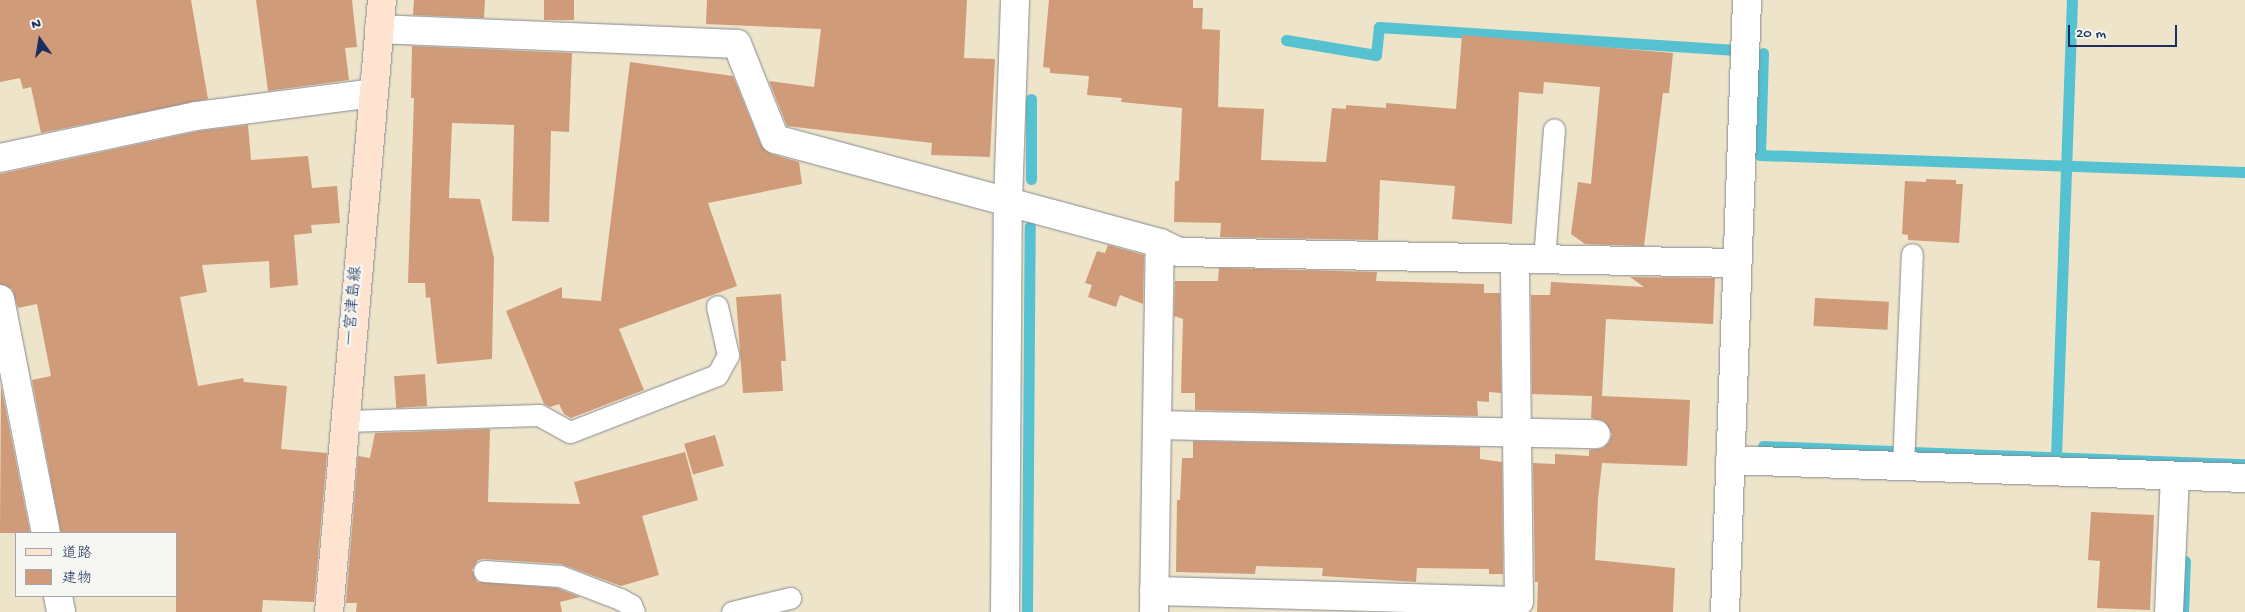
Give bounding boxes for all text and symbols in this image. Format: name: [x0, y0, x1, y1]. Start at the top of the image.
north arrow: [15, 15, 65, 65]
scale bar: [2070, 15, 2179, 47]
text: N: [30, 16, 43, 34]
text: 20 m: [2076, 25, 2106, 43]
street label: 一宮津島線: [342, 265, 368, 347]
legend: [15, 532, 178, 597]
text: 道路: [62, 545, 92, 563]
text: 建物: [62, 570, 92, 588]

